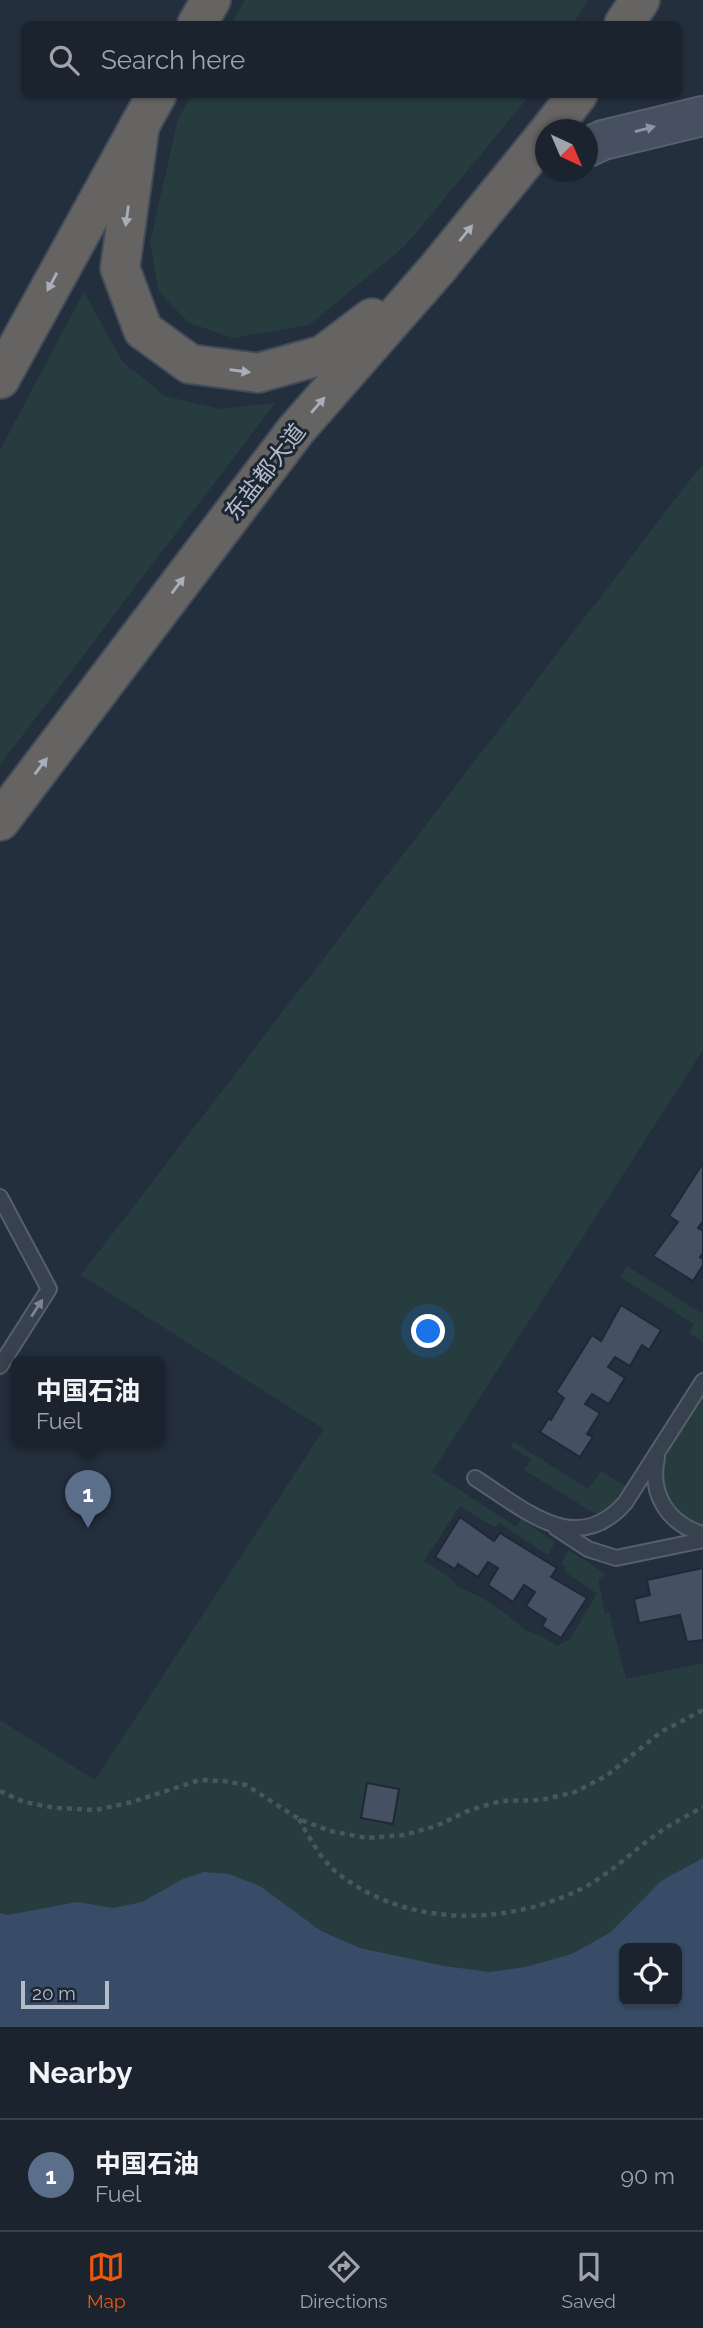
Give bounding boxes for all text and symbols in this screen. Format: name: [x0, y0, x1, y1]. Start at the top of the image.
search box: [21, 21, 682, 98]
icon: search: [45, 41, 83, 79]
text: Search here: [101, 45, 245, 75]
north arrow: [535, 119, 598, 182]
one-way arrow: [634, 123, 656, 134]
one-way arrow: [121, 205, 132, 227]
one-way arrow: [459, 224, 474, 242]
one-way arrow: [46, 273, 58, 293]
one-way arrow: [229, 365, 251, 376]
one-way arrow: [310, 396, 326, 414]
street label: 东盐都大道: [219, 418, 311, 525]
one-way arrow: [171, 576, 186, 594]
one-way arrow: [34, 757, 48, 775]
one-way arrow: [30, 1298, 43, 1318]
your location: [411, 1314, 445, 1348]
popup: [11, 1356, 165, 1447]
text: 中国石油: [36, 1376, 140, 1406]
text: Fuel: [36, 1407, 82, 1434]
pin: 1: [65, 1470, 111, 1528]
map controls: [619, 1943, 682, 2006]
button: locate: [619, 1943, 682, 2006]
scale bar: [21, 1978, 108, 2010]
text: 20 m: [32, 1982, 76, 2004]
text: Nearby: [28, 2055, 132, 2090]
text: 中国石油: [95, 2149, 199, 2179]
text: 1: [45, 2162, 57, 2189]
text: 90 m: [620, 2162, 675, 2189]
text: Fuel: [95, 2180, 141, 2207]
tab: Map: [87, 2248, 126, 2312]
tab: Directions: [300, 2248, 388, 2312]
tab: Saved: [562, 2248, 616, 2312]

